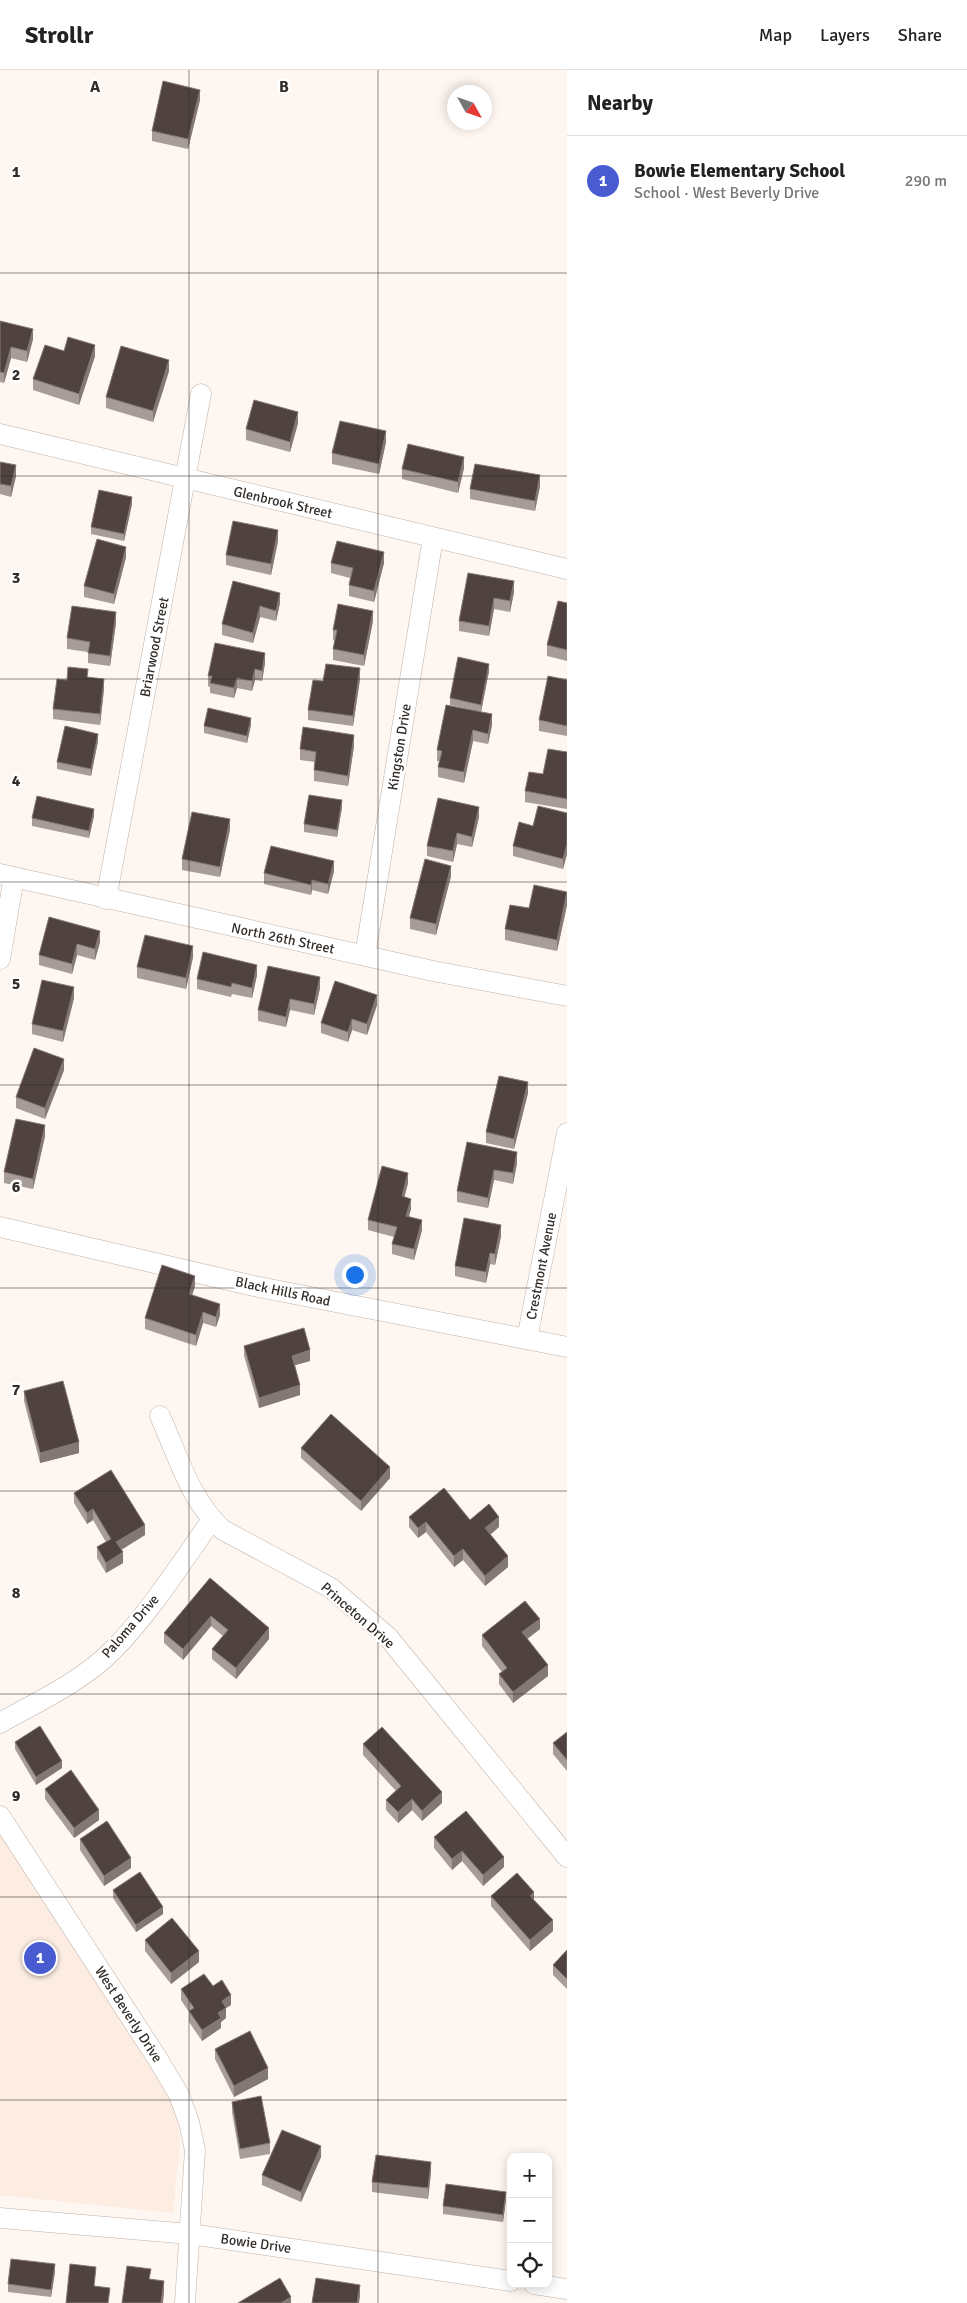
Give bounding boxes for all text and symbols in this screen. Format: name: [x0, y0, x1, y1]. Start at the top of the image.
text: Strollr: [25, 20, 93, 50]
text: Map: [759, 24, 792, 46]
text: Layers: [820, 24, 870, 46]
text: Share: [898, 24, 942, 46]
text: A: [90, 77, 101, 97]
text: B: [279, 77, 289, 97]
north arrow: [447, 85, 492, 130]
text: Nearby: [587, 90, 653, 116]
text: Bowie Elementary School: [634, 159, 845, 183]
text: 1: [12, 162, 21, 182]
text: 1: [599, 171, 607, 191]
text: 290 m: [905, 171, 947, 191]
text: School · West Beverly Drive: [634, 183, 819, 203]
text: 2: [12, 365, 20, 385]
street label: Glenbrook Street: [232, 483, 334, 522]
text: 3: [12, 568, 20, 588]
street label: Briarwood Street: [136, 596, 173, 699]
street label: Kingston Drive: [384, 703, 415, 792]
text: 4: [12, 771, 21, 791]
street label: North 26th Street: [230, 919, 336, 958]
text: 5: [12, 974, 20, 994]
text: 6: [12, 1177, 21, 1197]
street label: Crestmont Avenue: [523, 1211, 560, 1321]
your location: [342, 1262, 368, 1288]
street label: Black Hills Road: [234, 1273, 332, 1310]
text: 7: [12, 1380, 21, 1400]
street label: Princeton Drive: [317, 1579, 398, 1652]
text: 8: [12, 1583, 21, 1603]
street label: Paloma Drive: [98, 1591, 163, 1662]
text: 9: [12, 1786, 21, 1806]
pin: 1: [24, 1939, 56, 1977]
street label: West Beverly Drive: [91, 1963, 166, 2065]
map controls: [507, 2153, 552, 2288]
button: +: [507, 2153, 552, 2198]
button: −: [507, 2198, 552, 2243]
street label: Bowie Drive: [220, 2230, 292, 2257]
button: locate: [507, 2243, 552, 2288]

